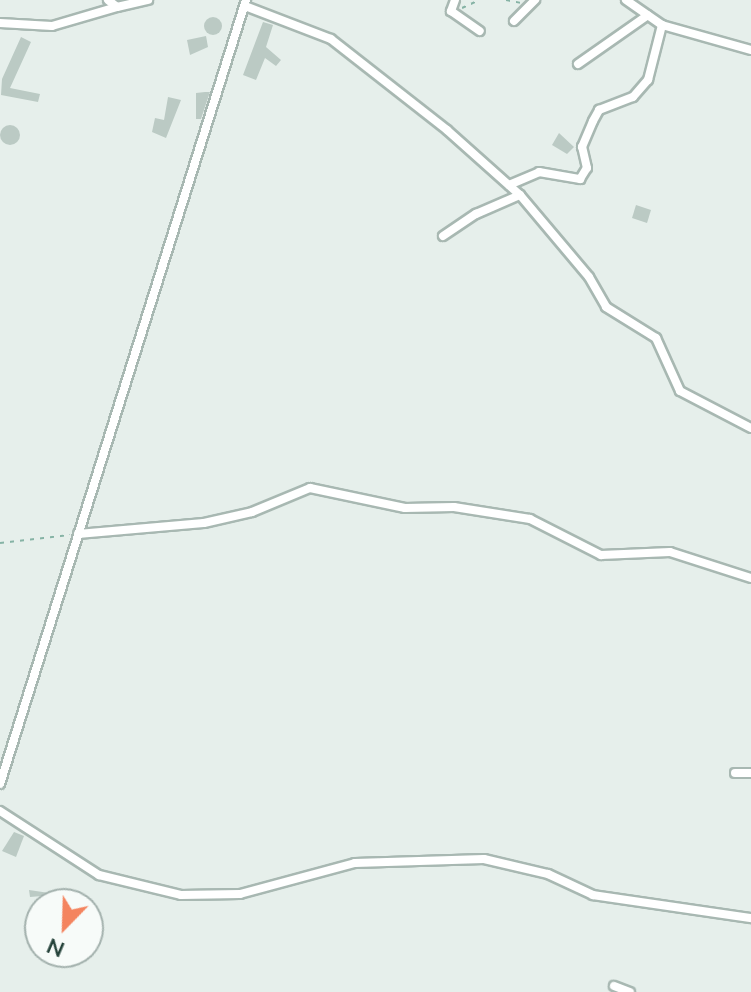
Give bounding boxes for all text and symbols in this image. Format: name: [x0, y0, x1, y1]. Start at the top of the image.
north arrow: [24, 888, 104, 968]
text: N: [42, 932, 69, 964]

